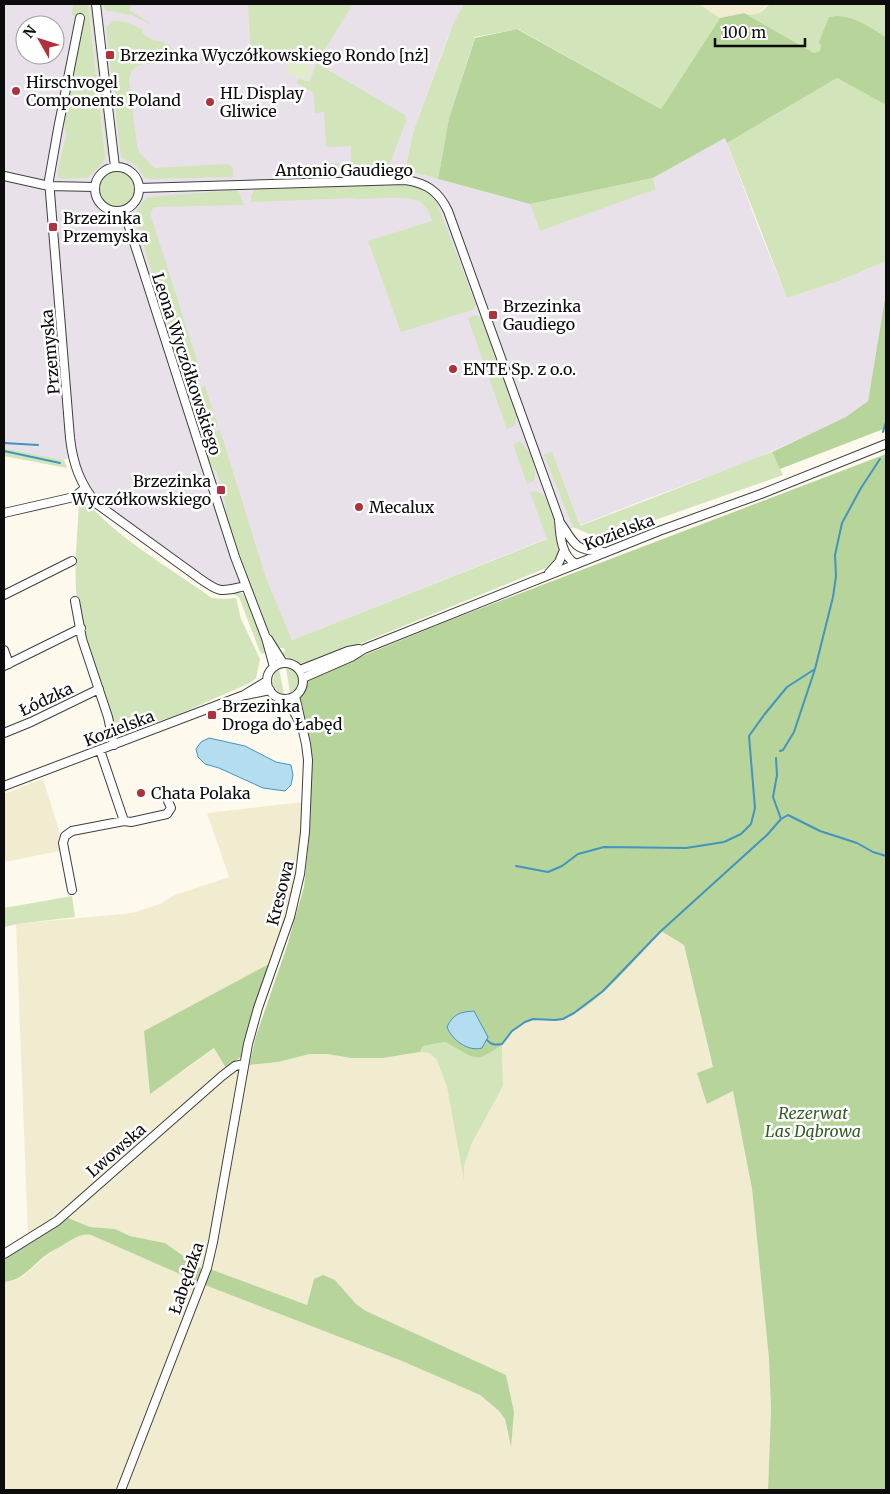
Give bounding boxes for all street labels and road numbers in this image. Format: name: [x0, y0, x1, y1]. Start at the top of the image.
street label: Antonio Gaudiego: [274, 160, 413, 180]
street label: Leona Wyczółkowskiego: [148, 270, 226, 458]
street label: Przemyska: [36, 308, 64, 395]
street label: Kozielska: [581, 509, 657, 555]
street label: Łódzka: [16, 678, 76, 720]
street label: Kozielska: [81, 705, 157, 751]
street label: Kresowa: [262, 858, 298, 927]
street label: Lwowska: [82, 1119, 150, 1181]
street label: Łabędzka: [164, 1239, 208, 1316]

